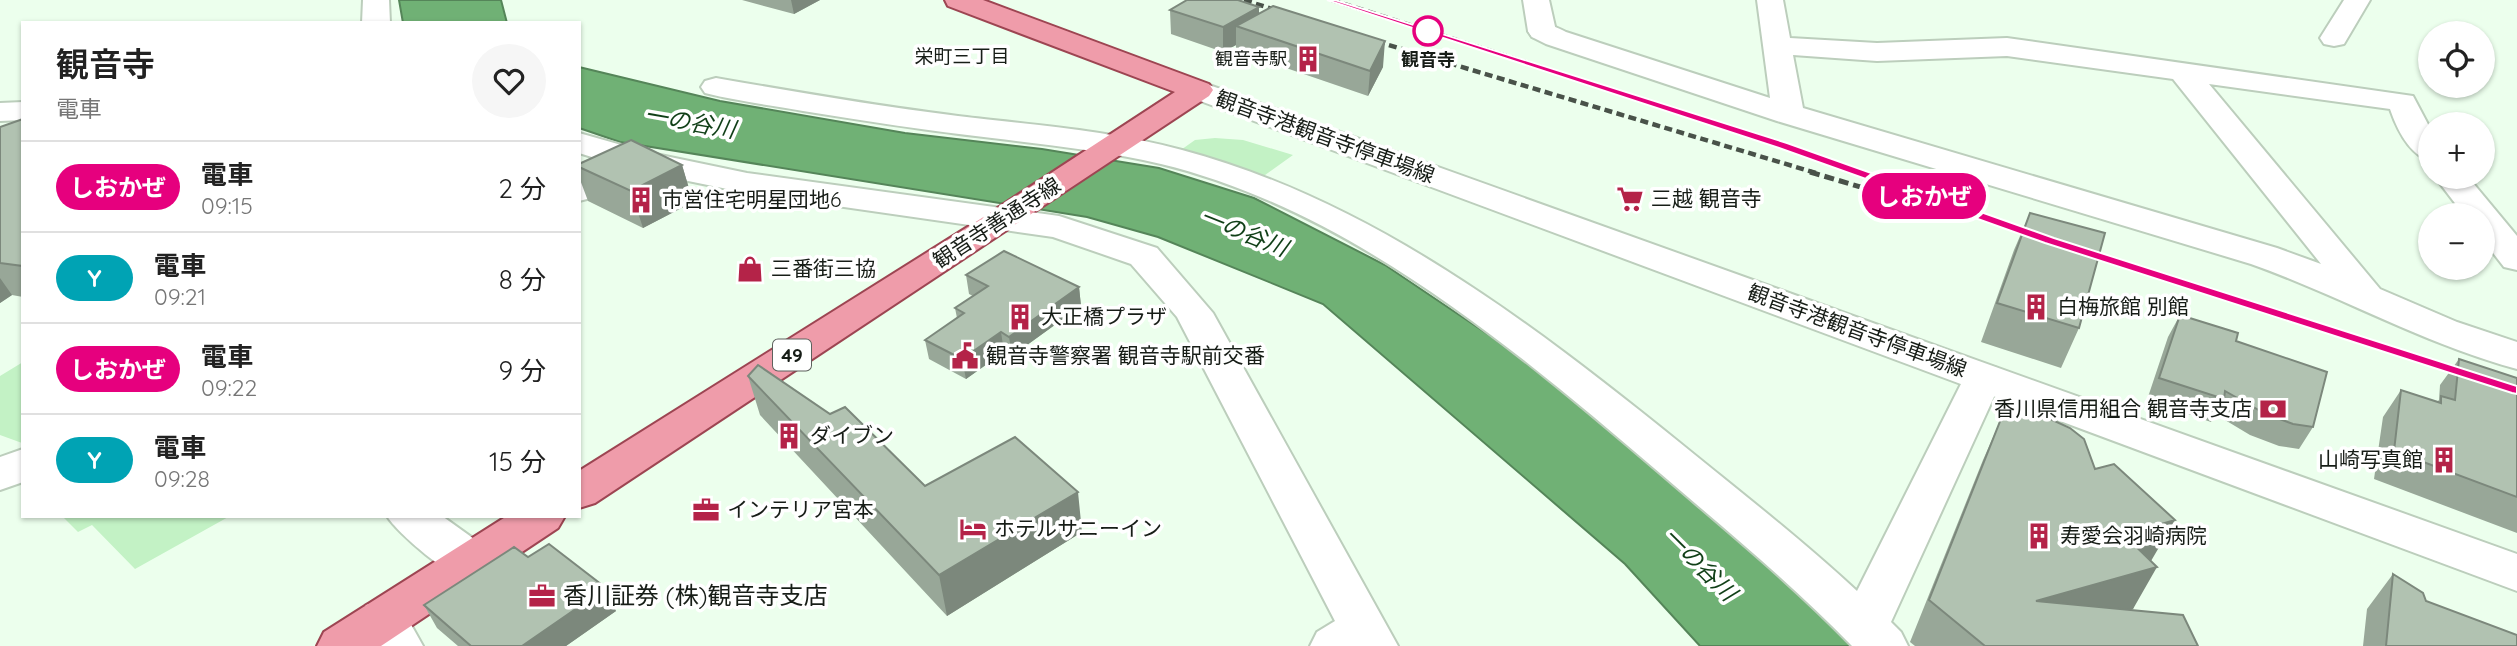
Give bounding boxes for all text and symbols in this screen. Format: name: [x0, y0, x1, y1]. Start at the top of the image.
marker: 観音寺: [1413, 16, 1443, 46]
map controls: [2418, 21, 2495, 280]
button: locate: [2418, 21, 2495, 98]
text: 観音寺: [56, 43, 155, 84]
button: heart: [472, 44, 546, 118]
district label: 栄町三丁目: [914, 44, 1010, 68]
building icon: 観音寺駅: [1293, 44, 1323, 74]
place label: 観音寺駅: [1215, 47, 1287, 70]
place label: 観音寺: [1401, 48, 1455, 71]
street label: 観音寺港観音寺停車場線: [1212, 84, 1438, 188]
text: 電車: [56, 94, 102, 123]
water label: 一の谷川: [642, 99, 741, 144]
button: +: [2418, 112, 2495, 189]
text: 電車: [201, 158, 253, 191]
street label: 観音寺善通寺線: [928, 171, 1065, 273]
text: しおかぜ: [70, 172, 166, 202]
text: 2 分: [498, 172, 546, 205]
line badge: しおかぜ: [1875, 173, 1973, 219]
text: しおかぜ: [1876, 181, 1972, 211]
supermarket icon: 三越 観音寺: [1615, 184, 1645, 214]
building icon: 市営住宅明星団地6: [626, 185, 656, 215]
place label: 三越 観音寺: [1651, 185, 1762, 211]
place label: 市営住宅明星団地6: [662, 186, 841, 212]
text: 09:15: [201, 191, 253, 220]
water label: 一の谷川: [1196, 201, 1295, 263]
button: −: [2418, 203, 2495, 280]
text: 電車: [154, 249, 206, 282]
shop icon: 三番街三協: [735, 254, 765, 284]
place label: 三番街三協: [771, 255, 876, 281]
text: Y: [87, 263, 102, 293]
text: 8 分: [499, 263, 546, 296]
street label: 観音寺港観音寺停車場線: [1744, 278, 1970, 382]
text: 09:21: [154, 282, 206, 311]
building icon: 白梅旅館 別館: [2021, 292, 2051, 322]
place label: 白梅旅館 別館: [2057, 293, 2189, 319]
building icon: 大正橋プラザ: [1005, 302, 1035, 332]
place label: 大正橋プラザ: [1041, 303, 1167, 329]
text: 電車: [201, 340, 253, 373]
road number: 49: [773, 340, 811, 370]
public building icon: 観音寺警察署 観音寺駅前交番: [950, 341, 980, 371]
place label: 観音寺警察署 観音寺駅前交番: [986, 342, 1265, 368]
text: しおかぜ: [70, 354, 166, 384]
text: 9 分: [498, 354, 546, 387]
text: 09:22: [201, 373, 257, 402]
bank icon: 香川県信用組合 観音寺支店: [2258, 394, 2288, 424]
place label: 香川県信用組合 観音寺支店: [1994, 395, 2252, 421]
building icon: ダイブン: [774, 421, 804, 451]
place label: ダイブン: [810, 422, 894, 448]
text: 電車: [154, 431, 206, 464]
text: Y: [87, 445, 102, 475]
text: 15 分: [489, 445, 546, 478]
building icon: 山崎写真館: [2429, 445, 2459, 475]
place label: 山崎写真館: [2318, 446, 2423, 472]
text: 09:28: [154, 464, 210, 493]
office icon: インテリア宮本: [691, 495, 721, 525]
place label: インテリア宮本: [727, 496, 874, 522]
hotel icon: ホテルサニーイン: [958, 514, 988, 544]
place label: ホテルサニーイン: [994, 515, 1162, 541]
water label: 一の谷川: [1658, 521, 1745, 609]
building icon: 寿愛会羽崎病院: [2024, 521, 2054, 551]
place label: 寿愛会羽崎病院: [2060, 522, 2207, 548]
place label: 香川証券 (株)観音寺支店: [563, 580, 828, 610]
office icon: 香川証券 (株)観音寺支店: [527, 581, 557, 611]

